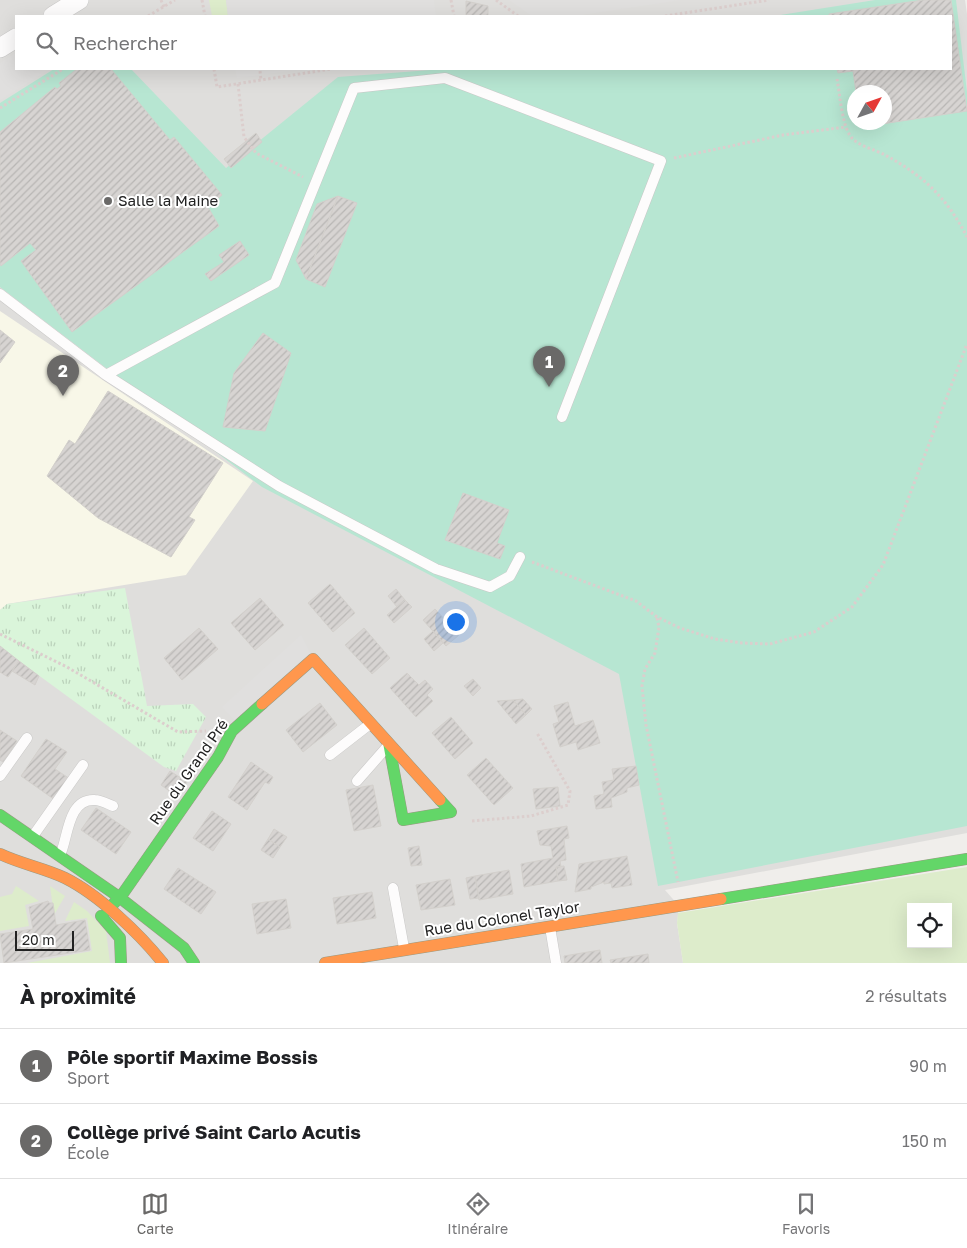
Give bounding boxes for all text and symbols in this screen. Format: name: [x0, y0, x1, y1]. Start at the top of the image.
search box: [15, 15, 952, 70]
icon: search: [33, 29, 61, 57]
text: Rechercher: [73, 31, 178, 54]
north arrow: [847, 85, 892, 130]
place label: Salle la Maine: [118, 191, 219, 209]
marker: Salle la Maine: [102, 195, 114, 207]
pin: 1: [533, 346, 565, 387]
pin: 2: [47, 355, 79, 396]
your location: [443, 609, 469, 635]
street label: Rue du Grand Pré: [145, 715, 231, 828]
street label: Rue du Colonel Taylor: [423, 897, 581, 939]
map controls: [907, 903, 952, 948]
button: locate: [907, 903, 952, 948]
scale bar: [15, 928, 74, 951]
text: 20 m: [22, 931, 55, 948]
text: À proximité: [20, 983, 136, 1009]
text: 2 résultats: [865, 986, 947, 1006]
text: Pôle sportif Maxime Bossis: [67, 1045, 318, 1068]
text: 1: [32, 1056, 40, 1076]
text: 90 m: [909, 1056, 947, 1076]
text: Sport: [67, 1068, 110, 1088]
text: Collège privé Saint Carlo Acutis: [67, 1120, 361, 1143]
text: 2: [31, 1131, 41, 1151]
text: 150 m: [902, 1131, 947, 1151]
text: École: [67, 1143, 109, 1163]
tab: Carte: [137, 1190, 174, 1237]
tab: Itinéraire: [447, 1190, 508, 1237]
tab: Favoris: [782, 1190, 830, 1237]

